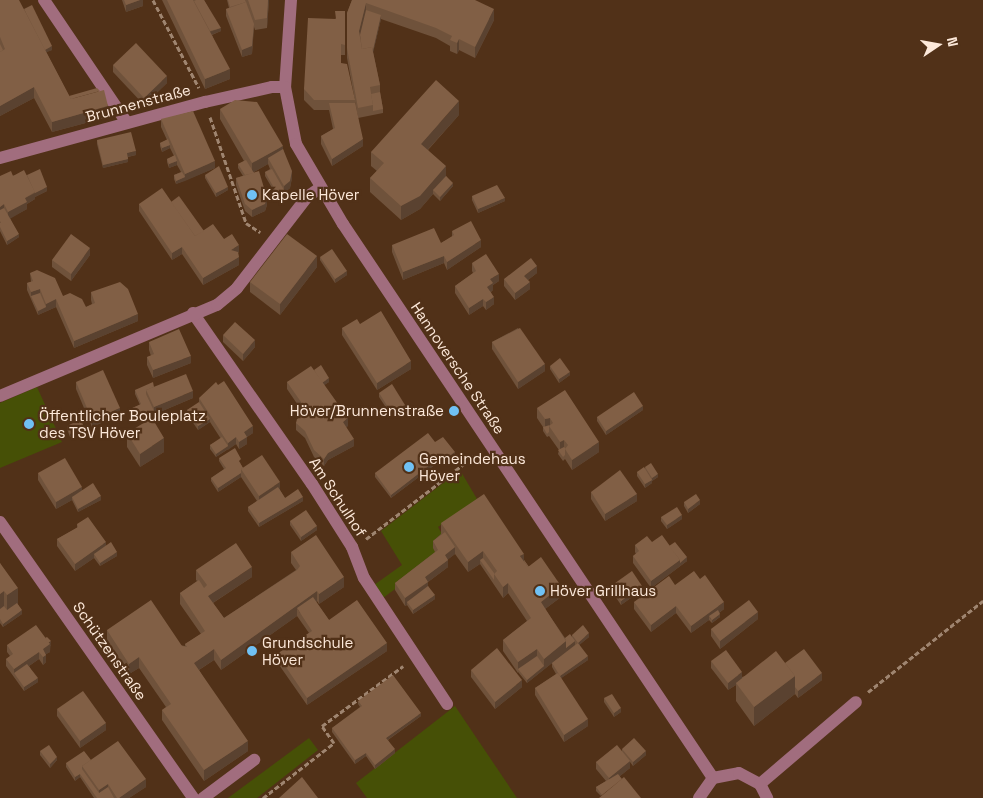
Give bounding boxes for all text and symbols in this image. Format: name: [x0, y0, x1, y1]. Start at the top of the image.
north arrow: [913, 20, 963, 70]
text: N: [943, 35, 962, 48]
street label: Brunnenstraße: [83, 80, 193, 126]
place label: Kapelle Höver: [262, 186, 360, 204]
marker: Kapelle Höver: [246, 189, 258, 201]
street label: Hannoversche Straße: [407, 299, 509, 437]
place label: Höver/Brunnenstraße: [290, 402, 444, 420]
marker: Höver/Brunnenstraße: [448, 405, 460, 417]
place label: Öffentlicher Bouleplatz des TSV Höver: [39, 406, 206, 441]
marker: Öffentlicher Bouleplatz des TSV Höver: [23, 418, 35, 430]
place label: Gemeindehaus Höver: [419, 449, 526, 484]
street label: Am Schulhof: [306, 454, 370, 540]
marker: Gemeindehaus Höver: [403, 461, 415, 473]
place label: Höver Grillhaus: [550, 582, 656, 600]
marker: Höver Grillhaus: [534, 585, 546, 597]
street label: Schützenstraße: [69, 598, 151, 704]
place label: Grundschule Höver: [262, 633, 353, 668]
marker: Grundschule Höver: [246, 645, 258, 657]

